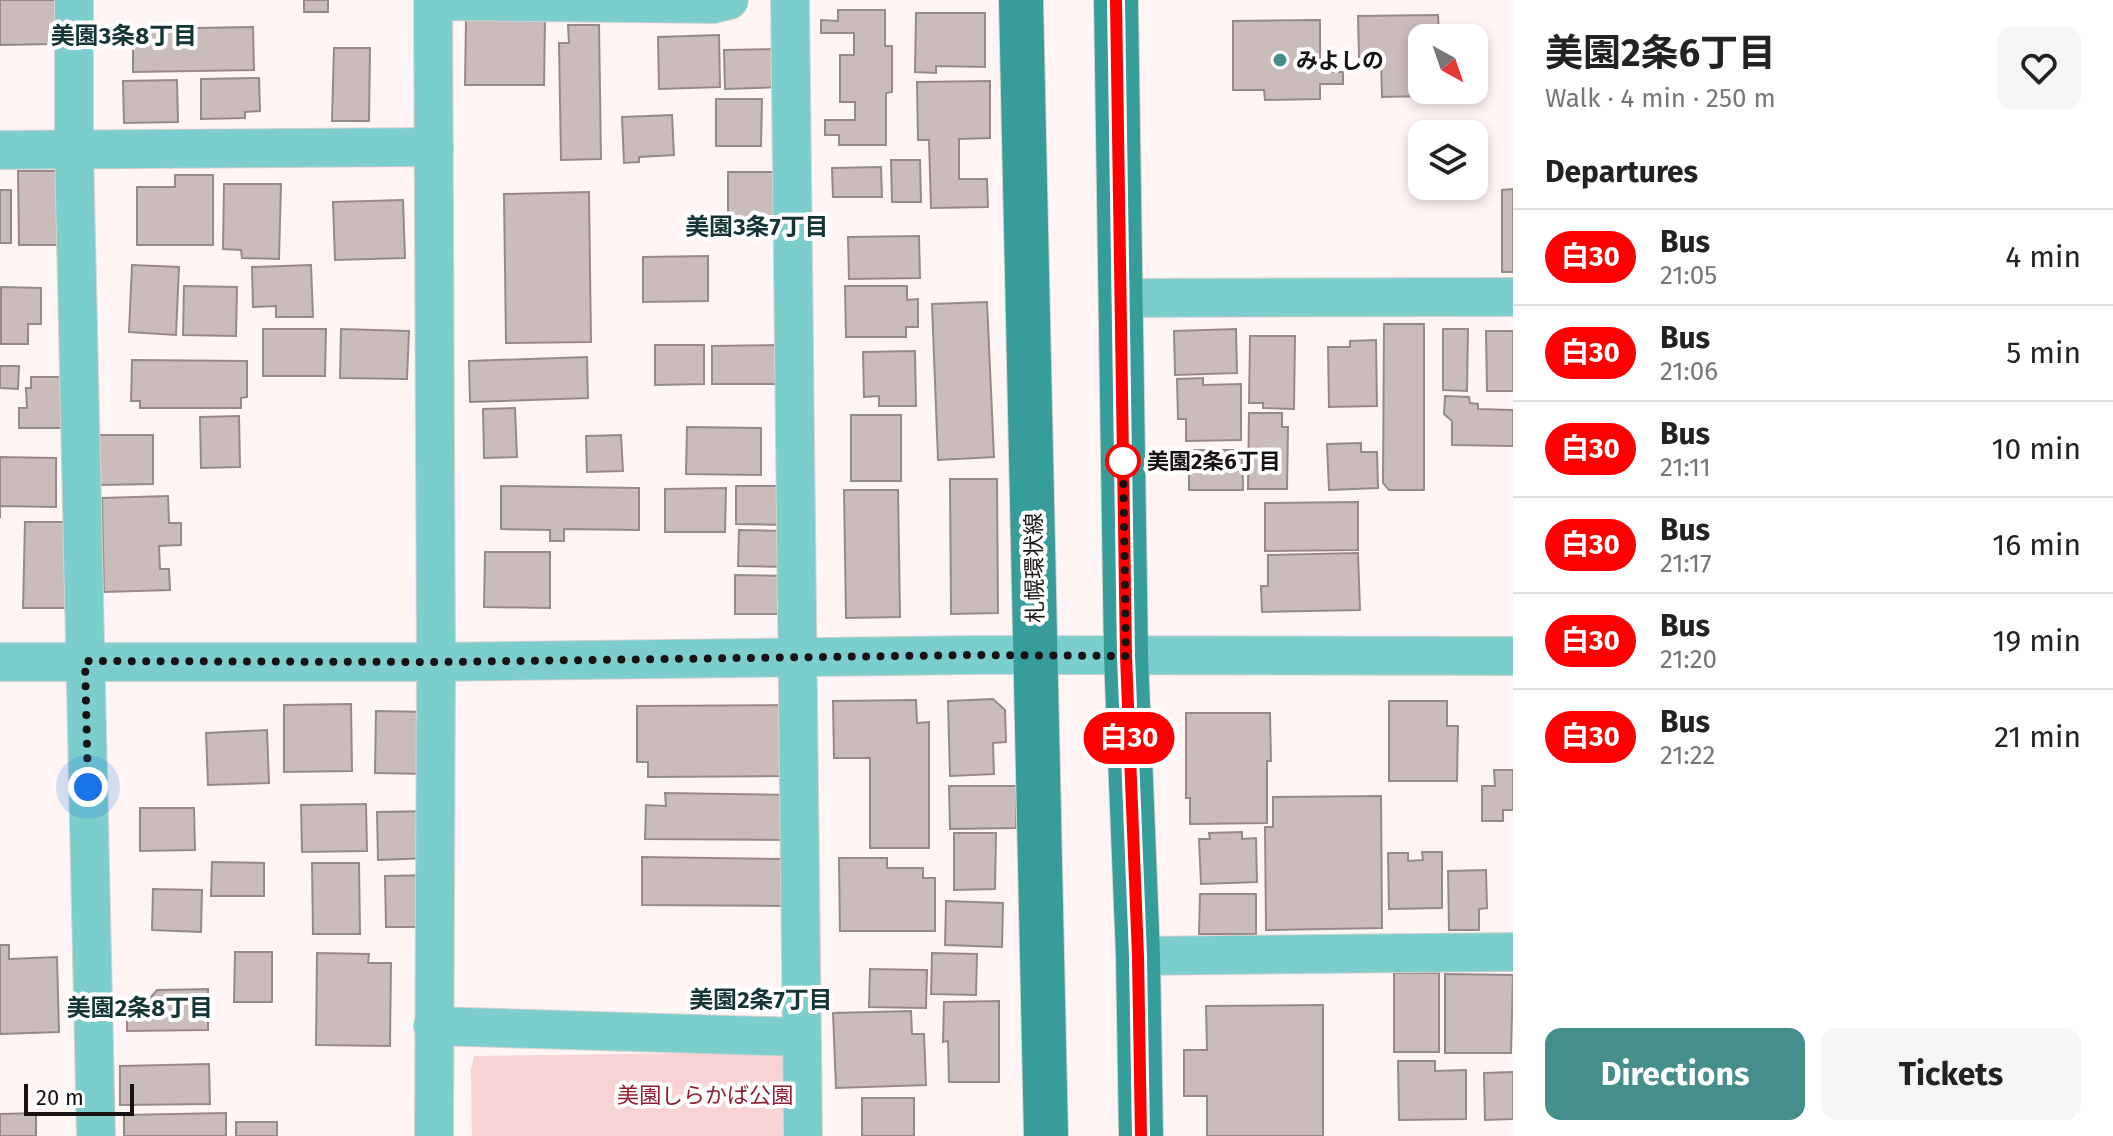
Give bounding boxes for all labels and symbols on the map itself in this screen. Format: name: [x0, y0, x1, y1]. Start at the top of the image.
district label: 美園3条8丁目: [51, 22, 197, 50]
north arrow: [1408, 24, 1488, 104]
place label: みよしの: [1296, 47, 1384, 74]
marker: みよしの: [1271, 51, 1289, 69]
district label: 美園3条7丁目: [685, 213, 829, 241]
marker: 美園2条6丁目: [1106, 444, 1140, 478]
place label: 美園2条6丁目: [1147, 448, 1281, 475]
street label: 札幌環状線: [1020, 513, 1049, 623]
line badge: 白30: [1083, 712, 1175, 764]
your location: [68, 767, 108, 807]
district label: 美園2条7丁目: [689, 986, 833, 1014]
district label: 美園2条8丁目: [67, 994, 213, 1022]
scale bar: [24, 1080, 134, 1116]
park label: 美園しらかば公園: [617, 1082, 793, 1109]

